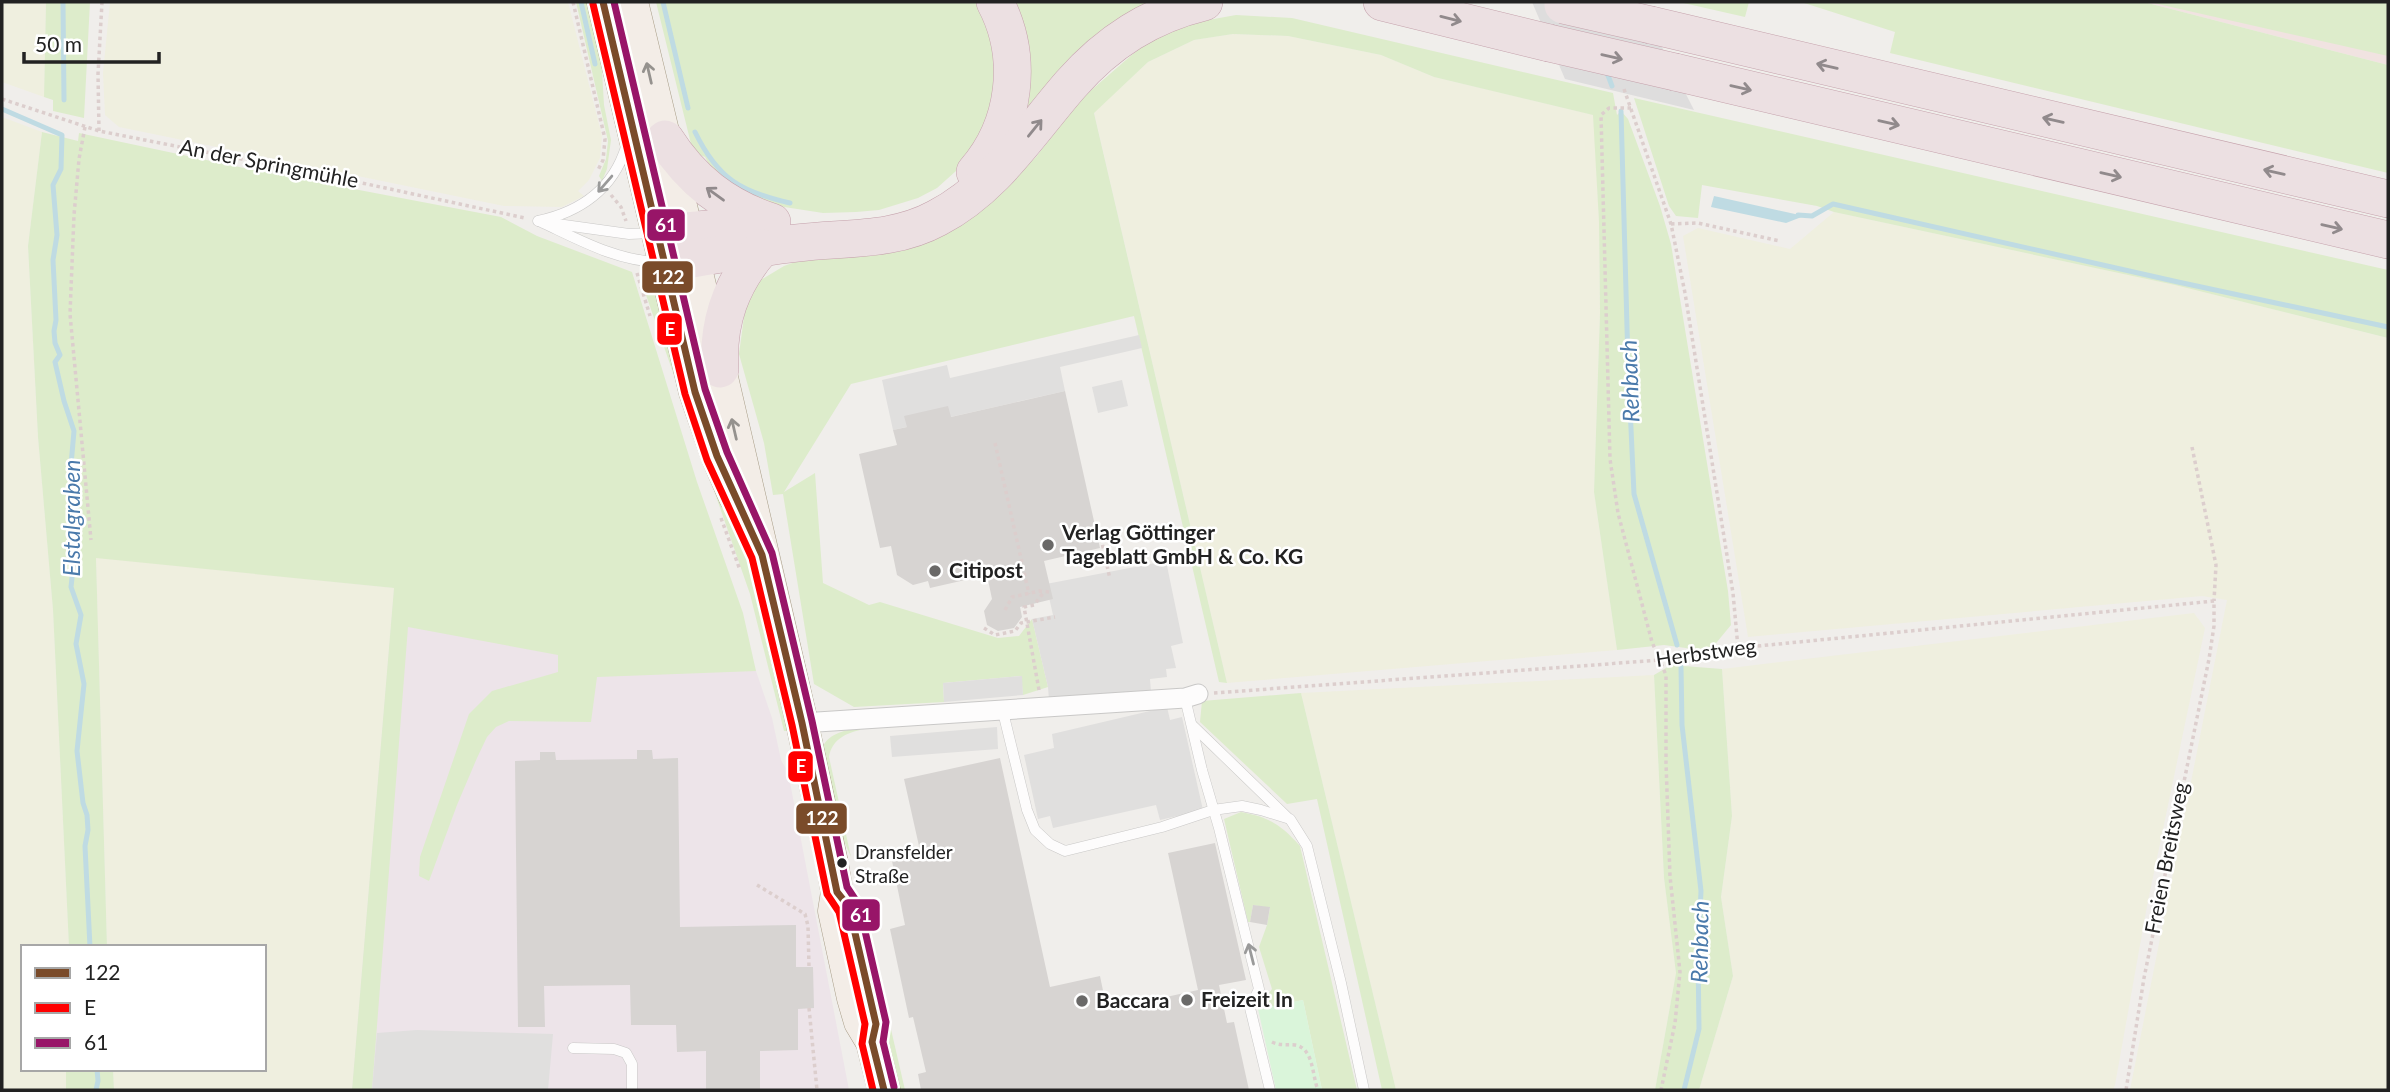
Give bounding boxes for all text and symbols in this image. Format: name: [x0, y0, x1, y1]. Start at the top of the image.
one-way arrow: [1439, 13, 1462, 26]
scale bar: [24, 21, 159, 65]
text: 50 m: [35, 31, 82, 56]
one-way arrow: [1600, 51, 1623, 65]
one-way arrow: [1816, 59, 1839, 73]
one-way arrow: [642, 62, 655, 85]
one-way arrow: [1729, 82, 1752, 95]
one-way arrow: [2042, 113, 2065, 126]
one-way arrow: [1878, 117, 1900, 130]
one-way arrow: [1027, 120, 1043, 138]
street label: An der Springmühle: [178, 133, 361, 192]
one-way arrow: [2263, 165, 2286, 178]
one-way arrow: [2099, 168, 2122, 182]
one-way arrow: [597, 175, 613, 193]
one-way arrow: [706, 187, 725, 201]
line badge: 61: [646, 208, 686, 242]
text: 61: [655, 213, 677, 236]
one-way arrow: [2320, 221, 2343, 234]
line badge: 122: [641, 260, 694, 294]
text: 122: [651, 265, 685, 288]
line badge: E: [656, 312, 683, 346]
text: E: [665, 317, 676, 340]
water label: Rehbach: [1614, 339, 1644, 423]
one-way arrow: [727, 419, 740, 441]
water label: Elstalgraben: [57, 460, 85, 577]
place label: Verlag Göttinger Tageblatt GmbH & Co. KG: [1061, 519, 1303, 568]
marker: Verlag Göttinger Tageblatt GmbH & Co. KG: [1040, 537, 1056, 553]
place label: Citipost: [949, 557, 1023, 582]
marker: Citipost: [927, 563, 943, 579]
street label: Herbstweg: [1654, 632, 1758, 671]
line badge: E: [787, 750, 814, 783]
text: E: [796, 754, 807, 777]
street label: Freien Breitsweg: [2139, 780, 2193, 936]
line badge: 122: [795, 802, 848, 835]
text: 122: [805, 806, 839, 829]
place label: Dransfelder Straße: [855, 840, 953, 887]
marker: Dransfelder Straße: [835, 856, 849, 870]
line badge: 61: [841, 898, 881, 932]
water label: Rehbach: [1684, 901, 1714, 983]
text: 61: [850, 903, 872, 926]
one-way arrow: [1244, 943, 1257, 966]
legend: [21, 945, 266, 1071]
text: 122: [84, 959, 121, 984]
place label: Freizeit In: [1201, 986, 1293, 1011]
place label: Baccara: [1096, 987, 1169, 1012]
marker: Freizeit In: [1179, 992, 1195, 1008]
marker: Baccara: [1074, 993, 1090, 1009]
text: E: [84, 994, 96, 1019]
text: 61: [84, 1029, 108, 1054]

